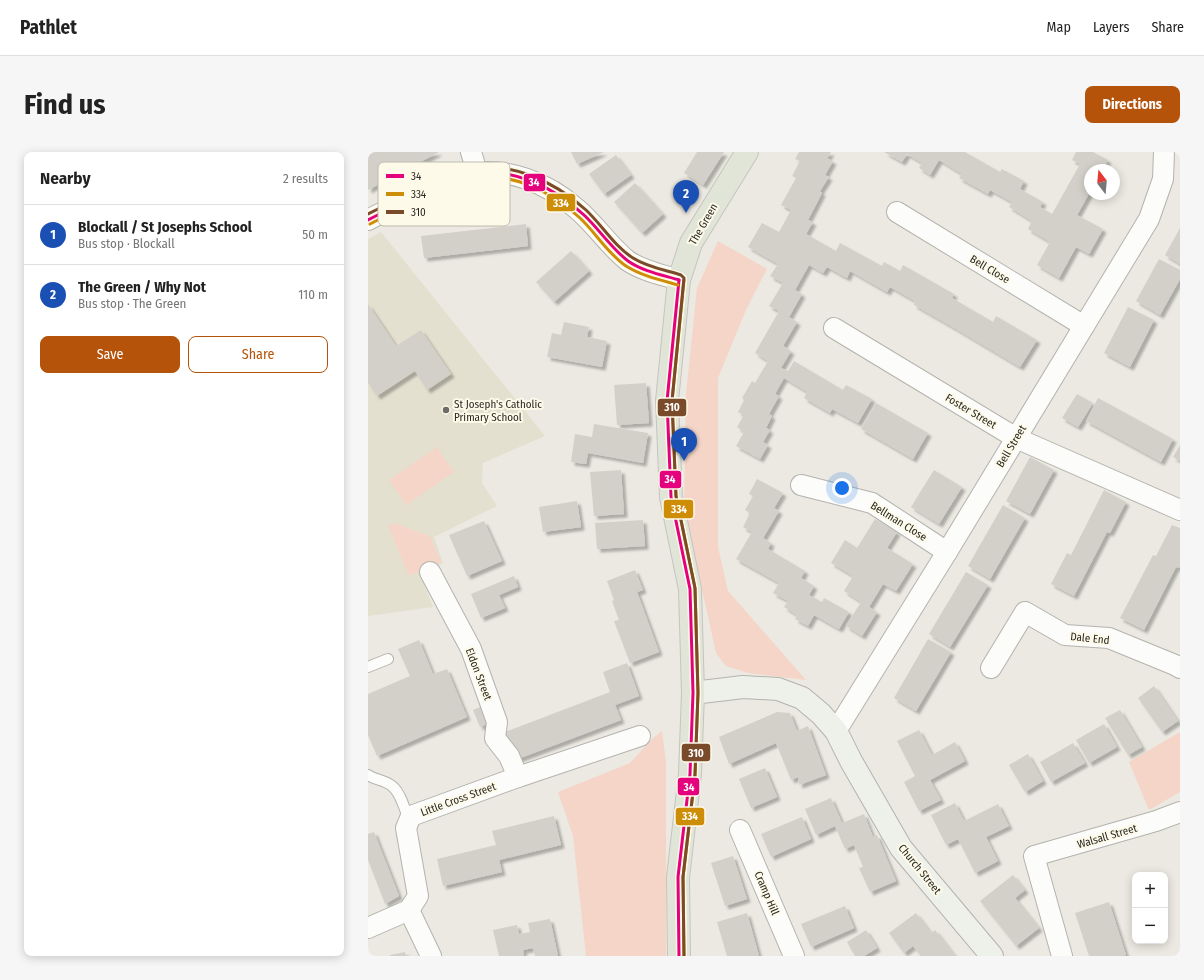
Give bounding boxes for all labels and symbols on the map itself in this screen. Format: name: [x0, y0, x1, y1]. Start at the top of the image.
legend: [378, 162, 510, 226]
north arrow: [1084, 164, 1120, 200]
text: 34: [411, 170, 422, 183]
line badge: 34: [523, 173, 546, 192]
text: 34: [528, 176, 540, 189]
pin: 2: [673, 180, 699, 213]
text: 334: [411, 188, 427, 201]
line badge: 334: [546, 193, 576, 212]
text: 334: [552, 197, 569, 210]
street label: The Green: [686, 201, 720, 247]
text: 310: [411, 206, 426, 219]
street label: Bell Close: [967, 253, 1012, 286]
street label: Foster Street: [943, 391, 999, 432]
place label: St Joseph's Catholic Primary School: [454, 398, 542, 424]
line badge: 310: [657, 398, 687, 417]
text: 310: [663, 401, 680, 414]
marker: St Joseph's Catholic Primary School: [441, 405, 451, 415]
street label: Bell Street: [994, 422, 1029, 470]
pin: 1: [671, 428, 697, 461]
line badge: 34: [659, 470, 682, 489]
text: 34: [664, 473, 676, 486]
your location: [832, 478, 852, 498]
line badge: 334: [663, 499, 694, 519]
street label: Bellman Close: [868, 499, 929, 544]
text: 334: [670, 503, 687, 516]
street label: Dale End: [1070, 630, 1110, 647]
street label: Eldon Street: [463, 646, 495, 703]
line badge: 310: [681, 743, 711, 762]
text: 310: [687, 747, 704, 760]
line badge: 34: [677, 777, 700, 796]
street label: Little Cross Street: [419, 780, 498, 819]
text: 34: [683, 781, 695, 794]
line badge: 334: [675, 807, 705, 826]
text: 334: [681, 810, 698, 823]
street label: Walsall Street: [1076, 822, 1139, 851]
street label: Church Street: [895, 842, 944, 897]
street label: Cramp Hill: [751, 869, 782, 917]

